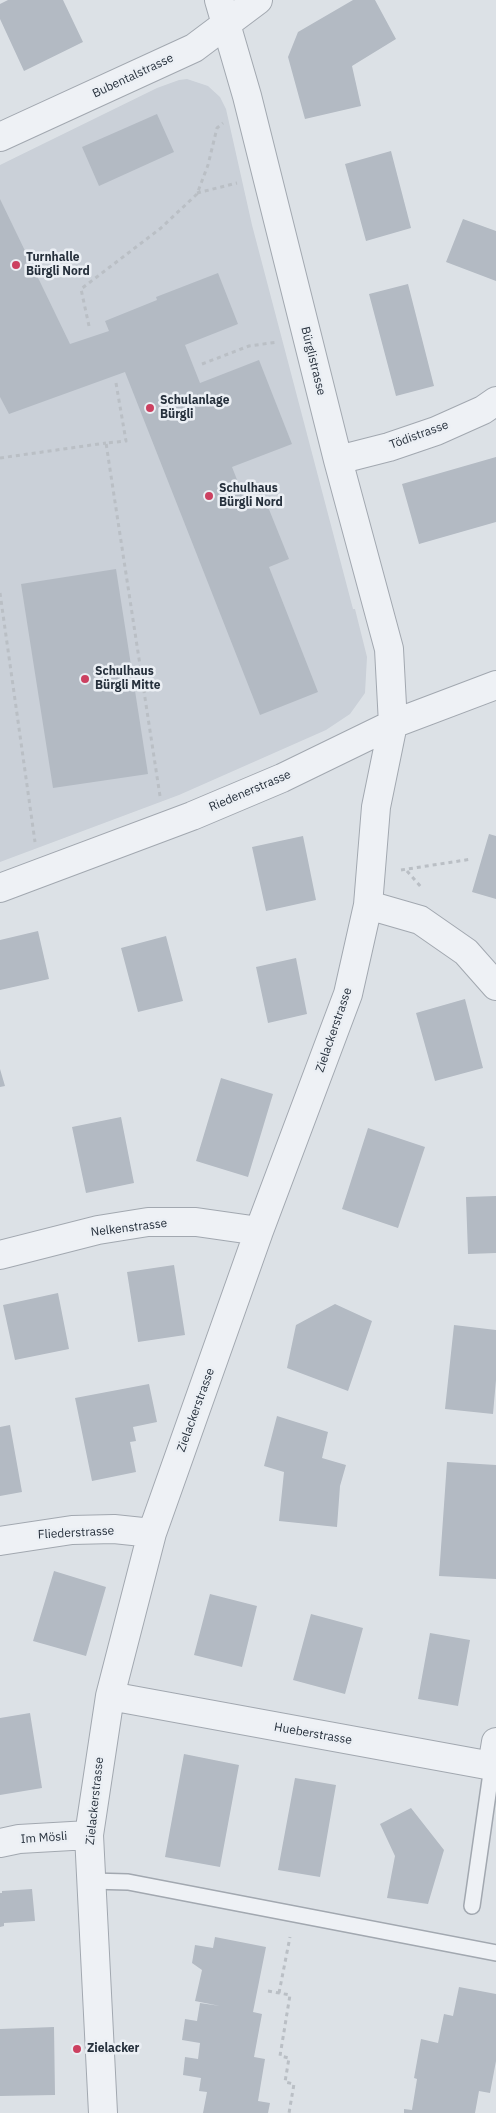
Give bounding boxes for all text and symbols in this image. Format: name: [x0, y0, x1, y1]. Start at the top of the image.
street label: Bubentalstrasse: [90, 51, 176, 101]
place label: Turnhalle Bürgli Nord: [26, 251, 90, 279]
marker: Turnhalle Bürgli Nord: [10, 259, 22, 271]
street label: Bürglistrasse: [298, 325, 328, 397]
place label: Schulanlage Bürgli: [160, 394, 229, 422]
marker: Schulanlage Bürgli: [144, 402, 156, 414]
street label: Tödistrasse: [388, 418, 450, 452]
place label: Schulhaus Bürgli Nord: [219, 482, 283, 510]
marker: Schulhaus Bürgli Nord: [203, 490, 215, 502]
place label: Schulhaus Bürgli Mitte: [95, 665, 160, 693]
marker: Schulhaus Bürgli Mitte: [79, 673, 91, 685]
street label: Riedenerstrasse: [207, 767, 293, 815]
street label: Zielackerstrasse: [313, 986, 355, 1074]
street label: Nelkenstrasse: [90, 1216, 168, 1240]
street label: Zielackerstrasse: [174, 1366, 218, 1454]
street label: Fliederstrasse: [37, 1524, 115, 1542]
street label: Hueberstrasse: [273, 1720, 353, 1748]
street label: Zielackerstrasse: [83, 1756, 107, 1846]
street label: Im Mösli: [20, 1829, 68, 1847]
place label: Zielacker: [87, 2042, 139, 2056]
marker: Zielacker: [71, 2043, 83, 2055]

